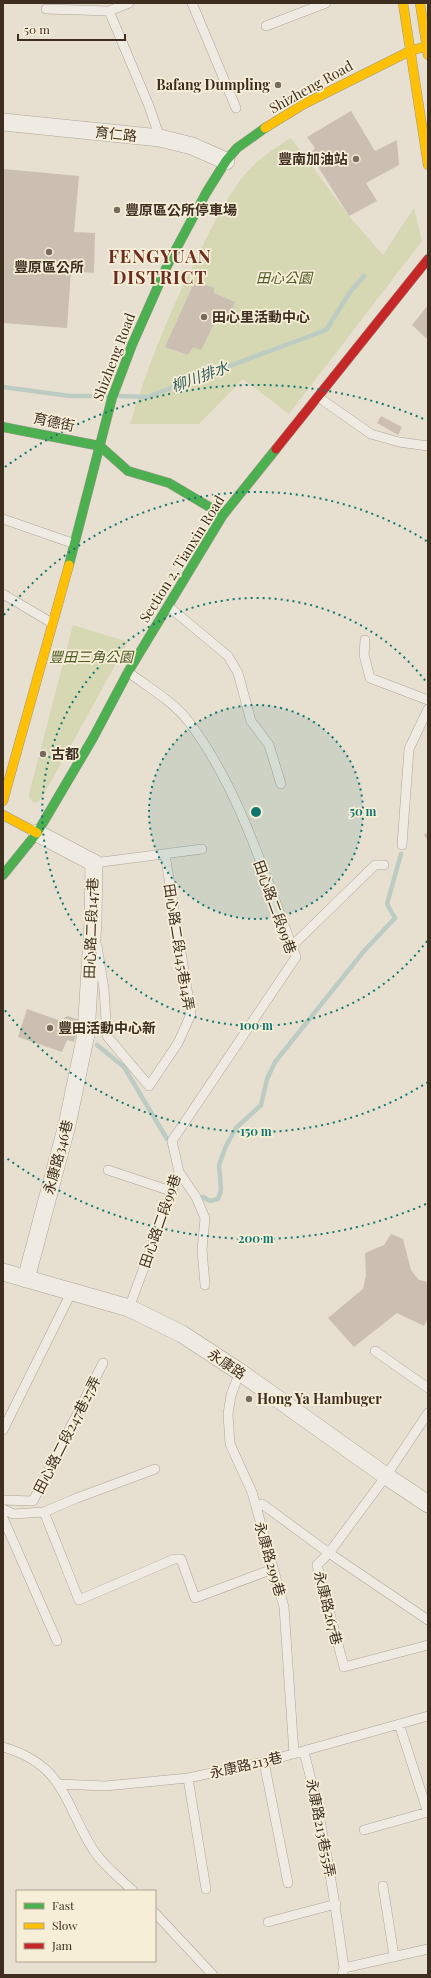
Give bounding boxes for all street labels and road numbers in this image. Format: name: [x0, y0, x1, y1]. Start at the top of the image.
street label: Shizheng Road: [266, 56, 356, 117]
street label: 育仁路: [94, 122, 138, 145]
street label: Shizheng Road: [88, 310, 139, 404]
street label: 育德街: [32, 408, 77, 435]
street label: Section 2, Tianxin Road: [135, 491, 229, 626]
street label: 田心路二段99巷: [250, 857, 301, 956]
street label: 田心路二段147巷: [79, 877, 102, 979]
street label: 田心路二段145巷14弄: [160, 882, 199, 1012]
street label: 永康路346巷: [38, 1117, 77, 1196]
street label: 田心路二段99巷: [135, 1171, 185, 1270]
street label: 永康路: [205, 1344, 250, 1383]
street label: 田心路二段247巷27弄: [29, 1373, 104, 1497]
street label: 永康路299巷: [251, 1519, 290, 1598]
street label: 永康路267巷: [310, 1569, 347, 1647]
street label: 永康路213巷: [208, 1747, 284, 1782]
street label: 永康路213巷55弄: [303, 1777, 340, 1879]

